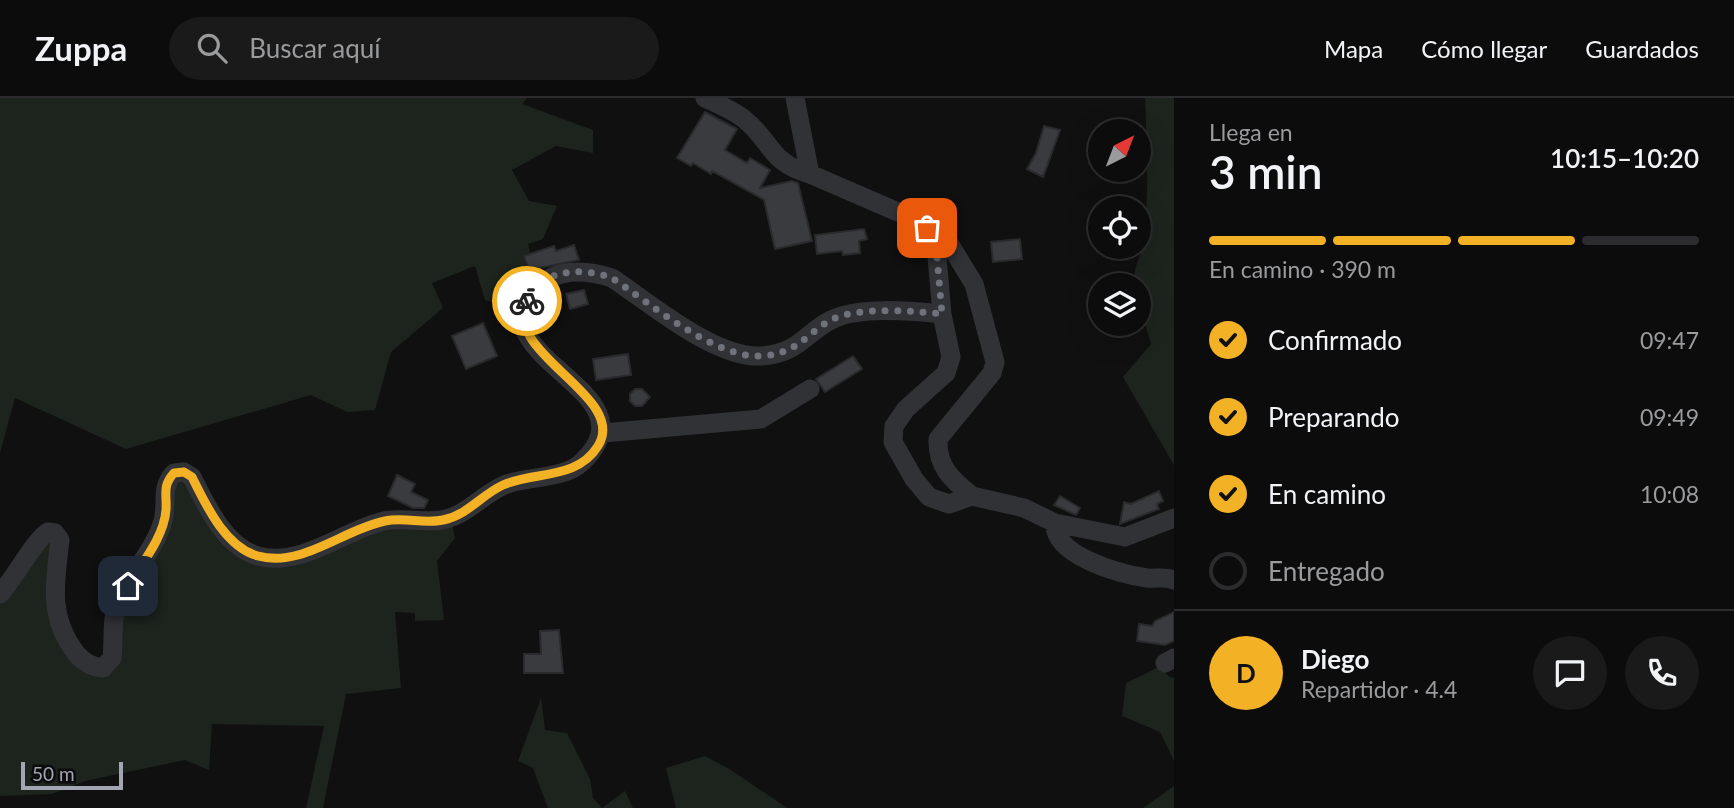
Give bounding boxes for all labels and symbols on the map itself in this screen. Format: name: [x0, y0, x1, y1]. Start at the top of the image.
north arrow: [1088, 119, 1152, 182]
pin: [897, 198, 957, 258]
courier: [492, 266, 562, 336]
pin: [98, 556, 158, 616]
scale bar: [21, 759, 122, 791]

